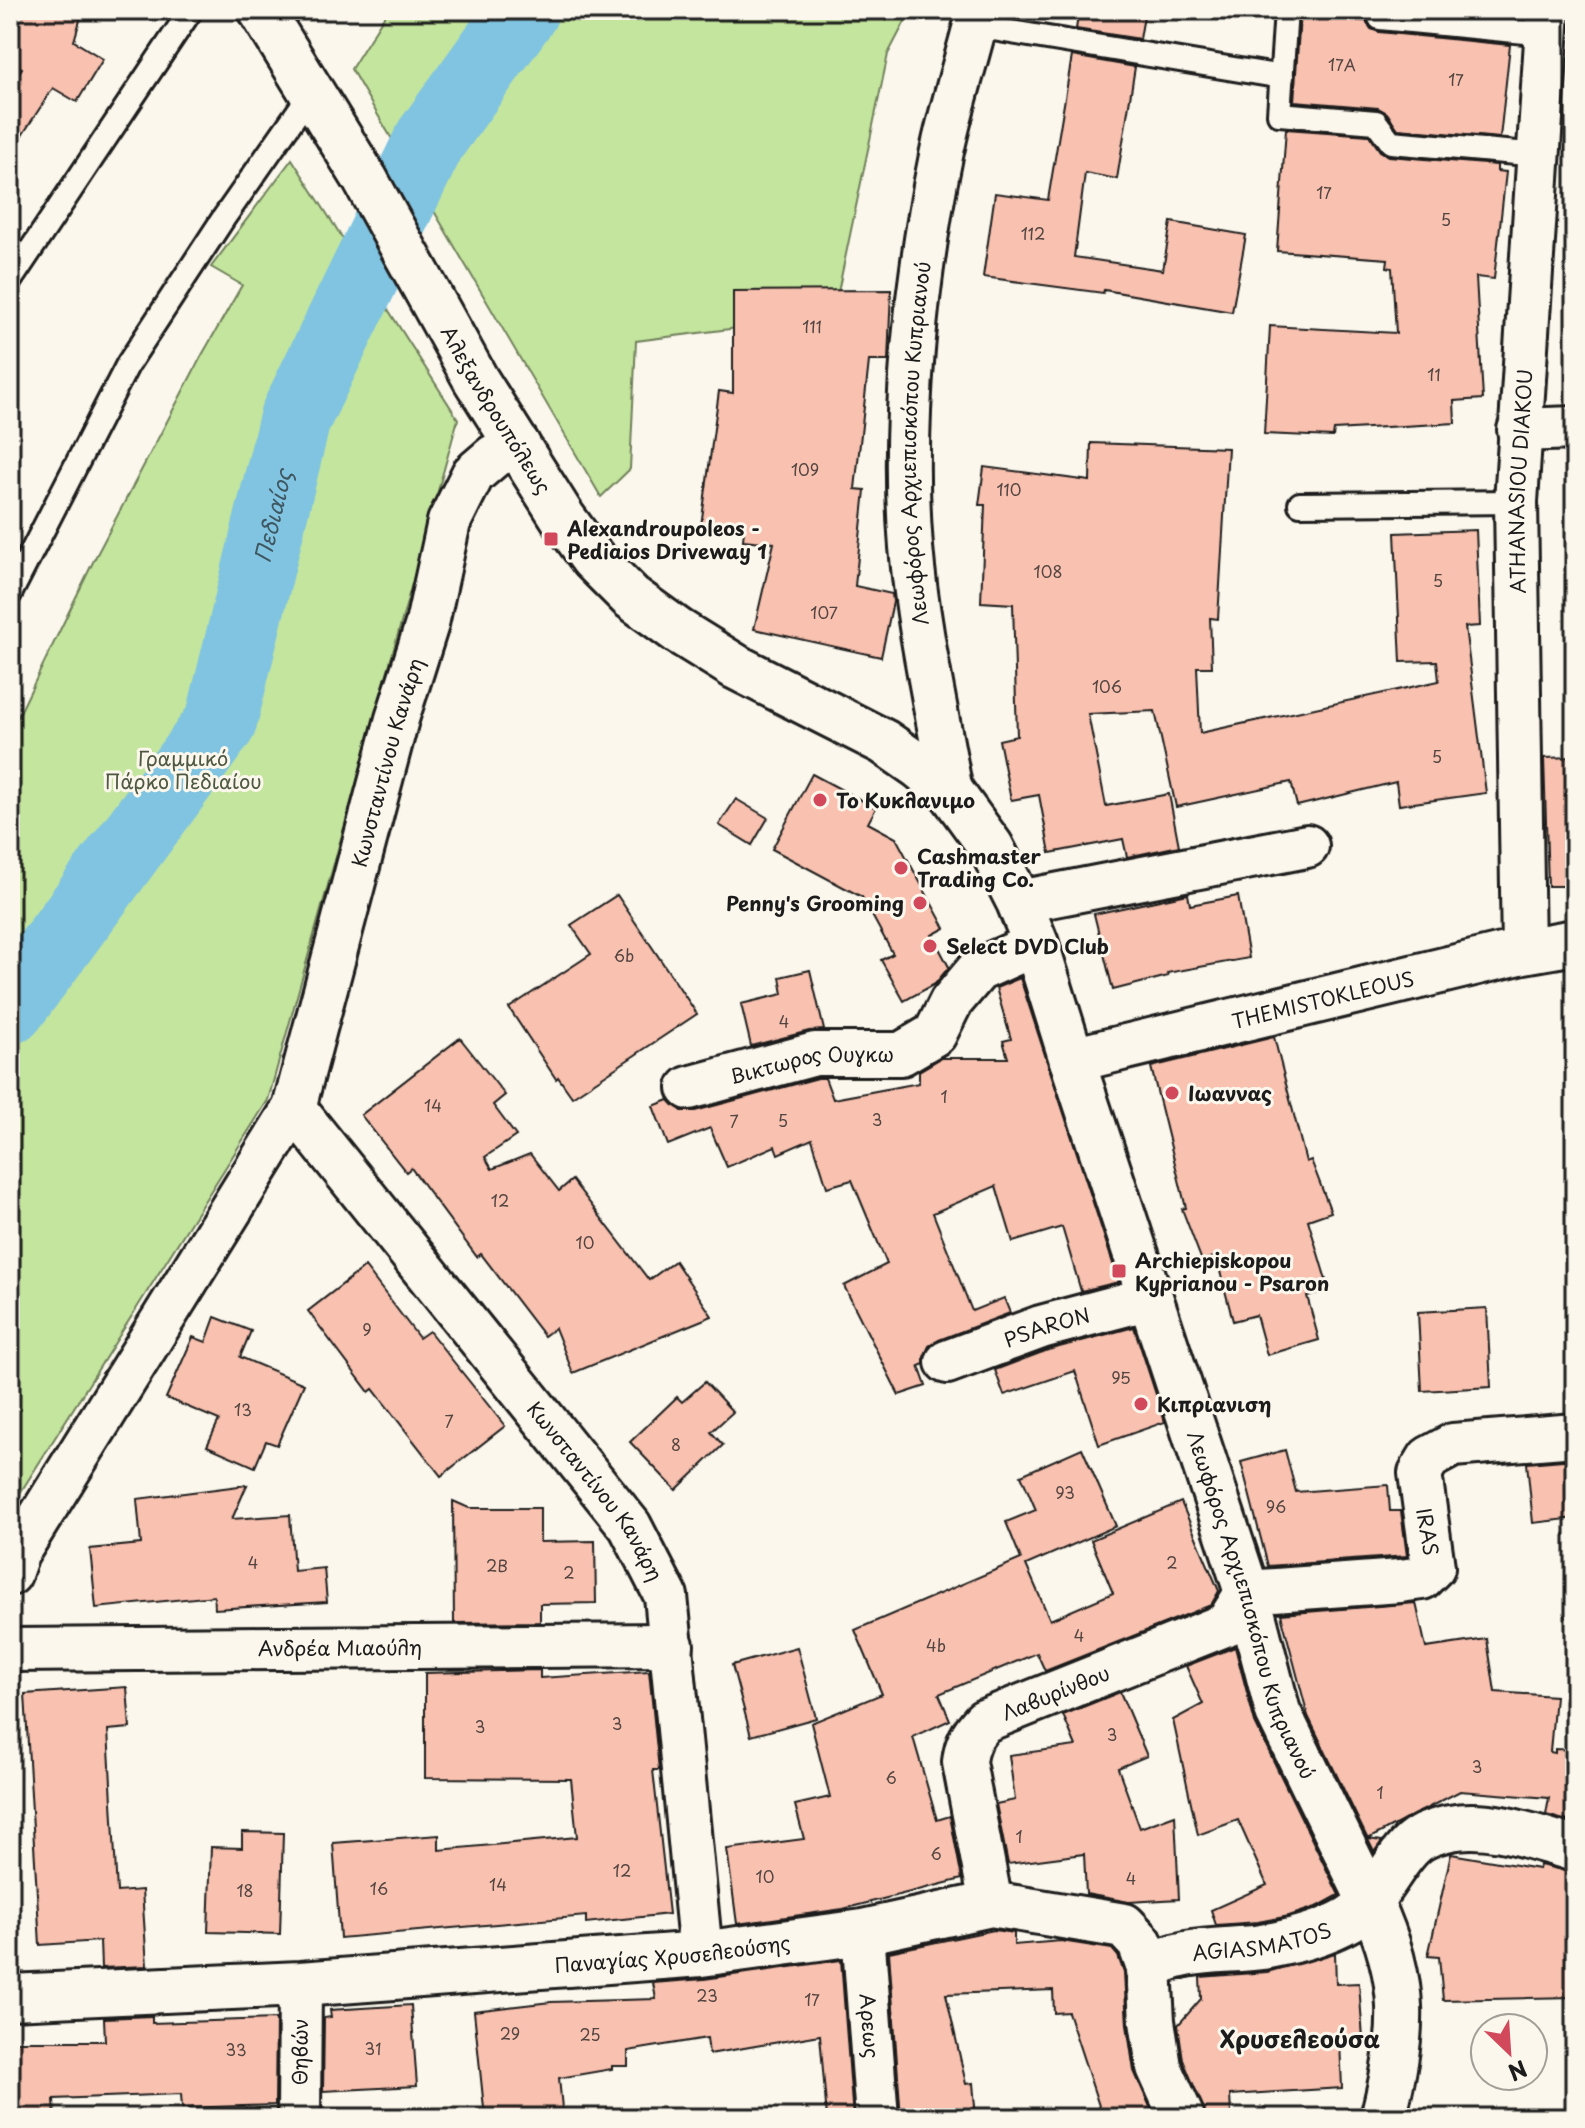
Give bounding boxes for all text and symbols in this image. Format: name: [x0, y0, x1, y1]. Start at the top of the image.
house number: 17A: [1328, 52, 1356, 76]
house number: 17: [1448, 67, 1464, 91]
house number: 17: [1316, 180, 1332, 204]
house number: 5: [1441, 207, 1451, 231]
house number: 112: [1021, 221, 1045, 245]
street label: Λεωφόρος Αρχιεπισκόπου Κυπριανού: [893, 259, 938, 628]
house number: 111: [802, 314, 822, 338]
street label: Αλεξανδρουπόλεως: [434, 320, 559, 500]
house number: 11: [1427, 362, 1441, 386]
street label: ATHANASIOU DIAKOU: [1501, 368, 1540, 594]
house number: 109: [791, 457, 819, 481]
water label: Πεδιαίος: [244, 464, 299, 565]
house number: 110: [996, 477, 1022, 501]
place label: Alexandroupoleos - Pediaios Driveway 1: [566, 513, 767, 566]
marker: Alexandroupoleos - Pediaios Driveway 1: [542, 530, 560, 548]
house number: 108: [1034, 559, 1062, 583]
house number: 5: [1433, 568, 1443, 592]
house number: 107: [810, 600, 838, 624]
street label: Κωνσταντίνου Κανάρη: [343, 654, 430, 870]
house number: 106: [1092, 674, 1122, 698]
park label: Γραμμικό Πάρκο Πεδιαίου: [104, 743, 262, 796]
house number: 5: [1432, 744, 1442, 768]
place label: Το Κυκλανιμο: [836, 785, 975, 815]
marker: Το Κυκλανιμο: [811, 791, 829, 809]
place label: Cashmaster Trading Co.: [917, 841, 1042, 894]
marker: Cashmaster Trading Co.: [892, 859, 910, 877]
place label: Penny's Grooming: [726, 888, 904, 918]
marker: Penny's Grooming: [911, 894, 929, 912]
place label: Select DVD Club: [946, 931, 1109, 961]
marker: Select DVD Club: [921, 937, 939, 955]
house number: 6b: [614, 943, 634, 967]
street label: THEMISTOKLEOUS: [1229, 963, 1417, 1036]
house number: 4: [779, 1009, 789, 1033]
street label: Βικτωρος Ουγκω: [726, 1039, 894, 1091]
place label: Ιωαννας: [1188, 1078, 1272, 1108]
house number: 1: [940, 1084, 948, 1108]
marker: Ιωαννας: [1163, 1084, 1181, 1102]
house number: 14: [424, 1093, 442, 1117]
house number: 3: [872, 1107, 882, 1131]
house number: 5: [778, 1108, 788, 1132]
house number: 7: [729, 1109, 739, 1133]
house number: 12: [491, 1188, 509, 1212]
house number: 10: [576, 1230, 594, 1254]
place label: Archiepiskopou Kyprianou - Psaron: [1135, 1245, 1329, 1298]
marker: Archiepiskopou Kyprianou - Psaron: [1110, 1262, 1128, 1280]
street label: PSARON: [1000, 1300, 1093, 1355]
house number: 9: [362, 1317, 372, 1341]
house number: 95: [1111, 1365, 1131, 1389]
place label: Κιπριανιση: [1157, 1389, 1271, 1419]
street label: Κωνσταντίνου Κανάρη: [520, 1395, 671, 1586]
marker: Κιπριανιση: [1132, 1395, 1150, 1413]
house number: 13: [234, 1397, 252, 1421]
house number: 7: [444, 1409, 454, 1433]
street label: Λεωφόρος Αρχιεπισκόπου Κυπριανού: [1180, 1427, 1323, 1784]
house number: 8: [671, 1432, 681, 1456]
house number: 93: [1055, 1480, 1075, 1504]
house number: 96: [1266, 1494, 1286, 1518]
street label: IRAS: [1409, 1506, 1447, 1558]
house number: 4: [248, 1550, 258, 1574]
house number: 2: [1166, 1550, 1178, 1574]
house number: 2B: [486, 1553, 508, 1577]
house number: 2: [563, 1560, 575, 1584]
house number: 4: [1074, 1623, 1084, 1647]
street label: Ανδρέα Μιαούλη: [258, 1632, 422, 1663]
house number: 4b: [926, 1633, 946, 1657]
street label: Λαβυρίνθου: [997, 1657, 1114, 1728]
house number: 3: [612, 1711, 622, 1735]
house number: 3: [475, 1714, 485, 1738]
house number: 3: [1107, 1722, 1117, 1746]
house number: 3: [1472, 1754, 1482, 1778]
house number: 6: [885, 1765, 897, 1789]
house number: 1: [1376, 1780, 1384, 1804]
house number: 1: [1015, 1824, 1023, 1848]
house number: 6: [930, 1841, 942, 1865]
house number: 12: [613, 1858, 631, 1882]
house number: 10: [756, 1864, 774, 1888]
house number: 4: [1126, 1866, 1136, 1890]
house number: 14: [489, 1872, 507, 1896]
house number: 16: [370, 1876, 388, 1900]
house number: 18: [236, 1878, 254, 1902]
street label: AGIASMATOS: [1190, 1914, 1336, 1968]
street label: Παναγίας Χρυσελεούσης: [554, 1927, 792, 1980]
house number: 23: [696, 1983, 718, 2007]
house number: 17: [804, 1987, 820, 2011]
street label: Αρεως: [853, 1992, 887, 2059]
north arrow: [1469, 2012, 1549, 2092]
street label: Θηβών: [284, 2018, 315, 2086]
district label: Χρυσελεούσα: [1220, 2020, 1380, 2056]
house number: 29: [500, 2021, 520, 2045]
house number: 25: [579, 2022, 601, 2046]
house number: 31: [365, 2036, 381, 2060]
house number: 33: [225, 2037, 247, 2061]
text: N: [1503, 2053, 1533, 2090]

